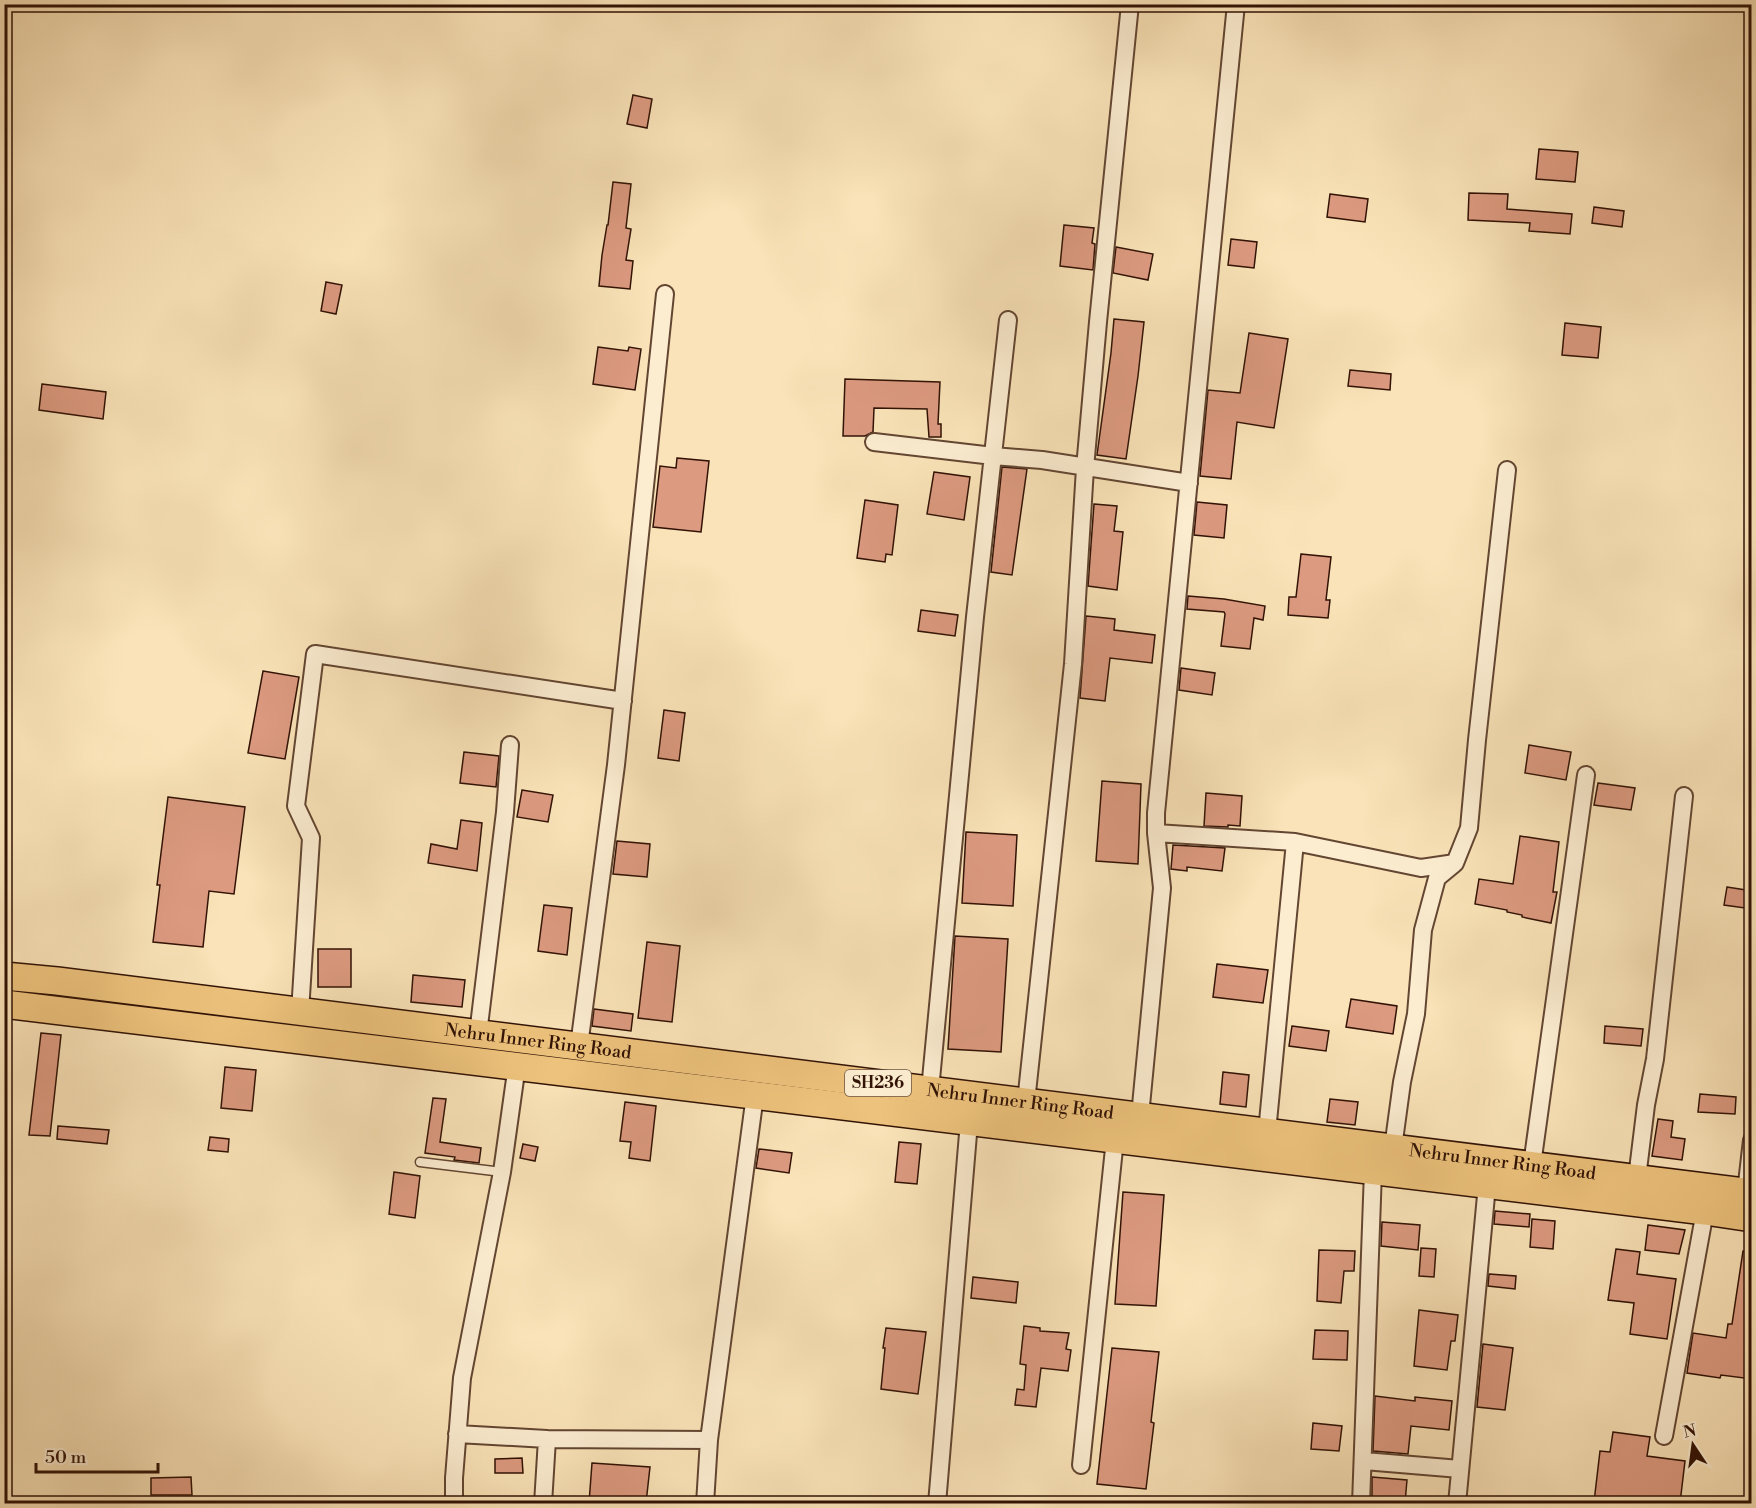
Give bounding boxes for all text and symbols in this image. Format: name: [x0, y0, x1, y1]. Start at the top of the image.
street label: Nehru Inner Ring Road: [443, 1018, 634, 1064]
road number: SH236: [845, 1070, 911, 1096]
street label: Nehru Inner Ring Road: [925, 1078, 1116, 1125]
street label: Nehru Inner Ring Road: [1408, 1139, 1598, 1185]
north arrow: [1663, 1415, 1723, 1475]
text: N: [1681, 1420, 1699, 1443]
scale bar: [36, 1436, 158, 1474]
text: 50 m: [45, 1446, 87, 1469]

